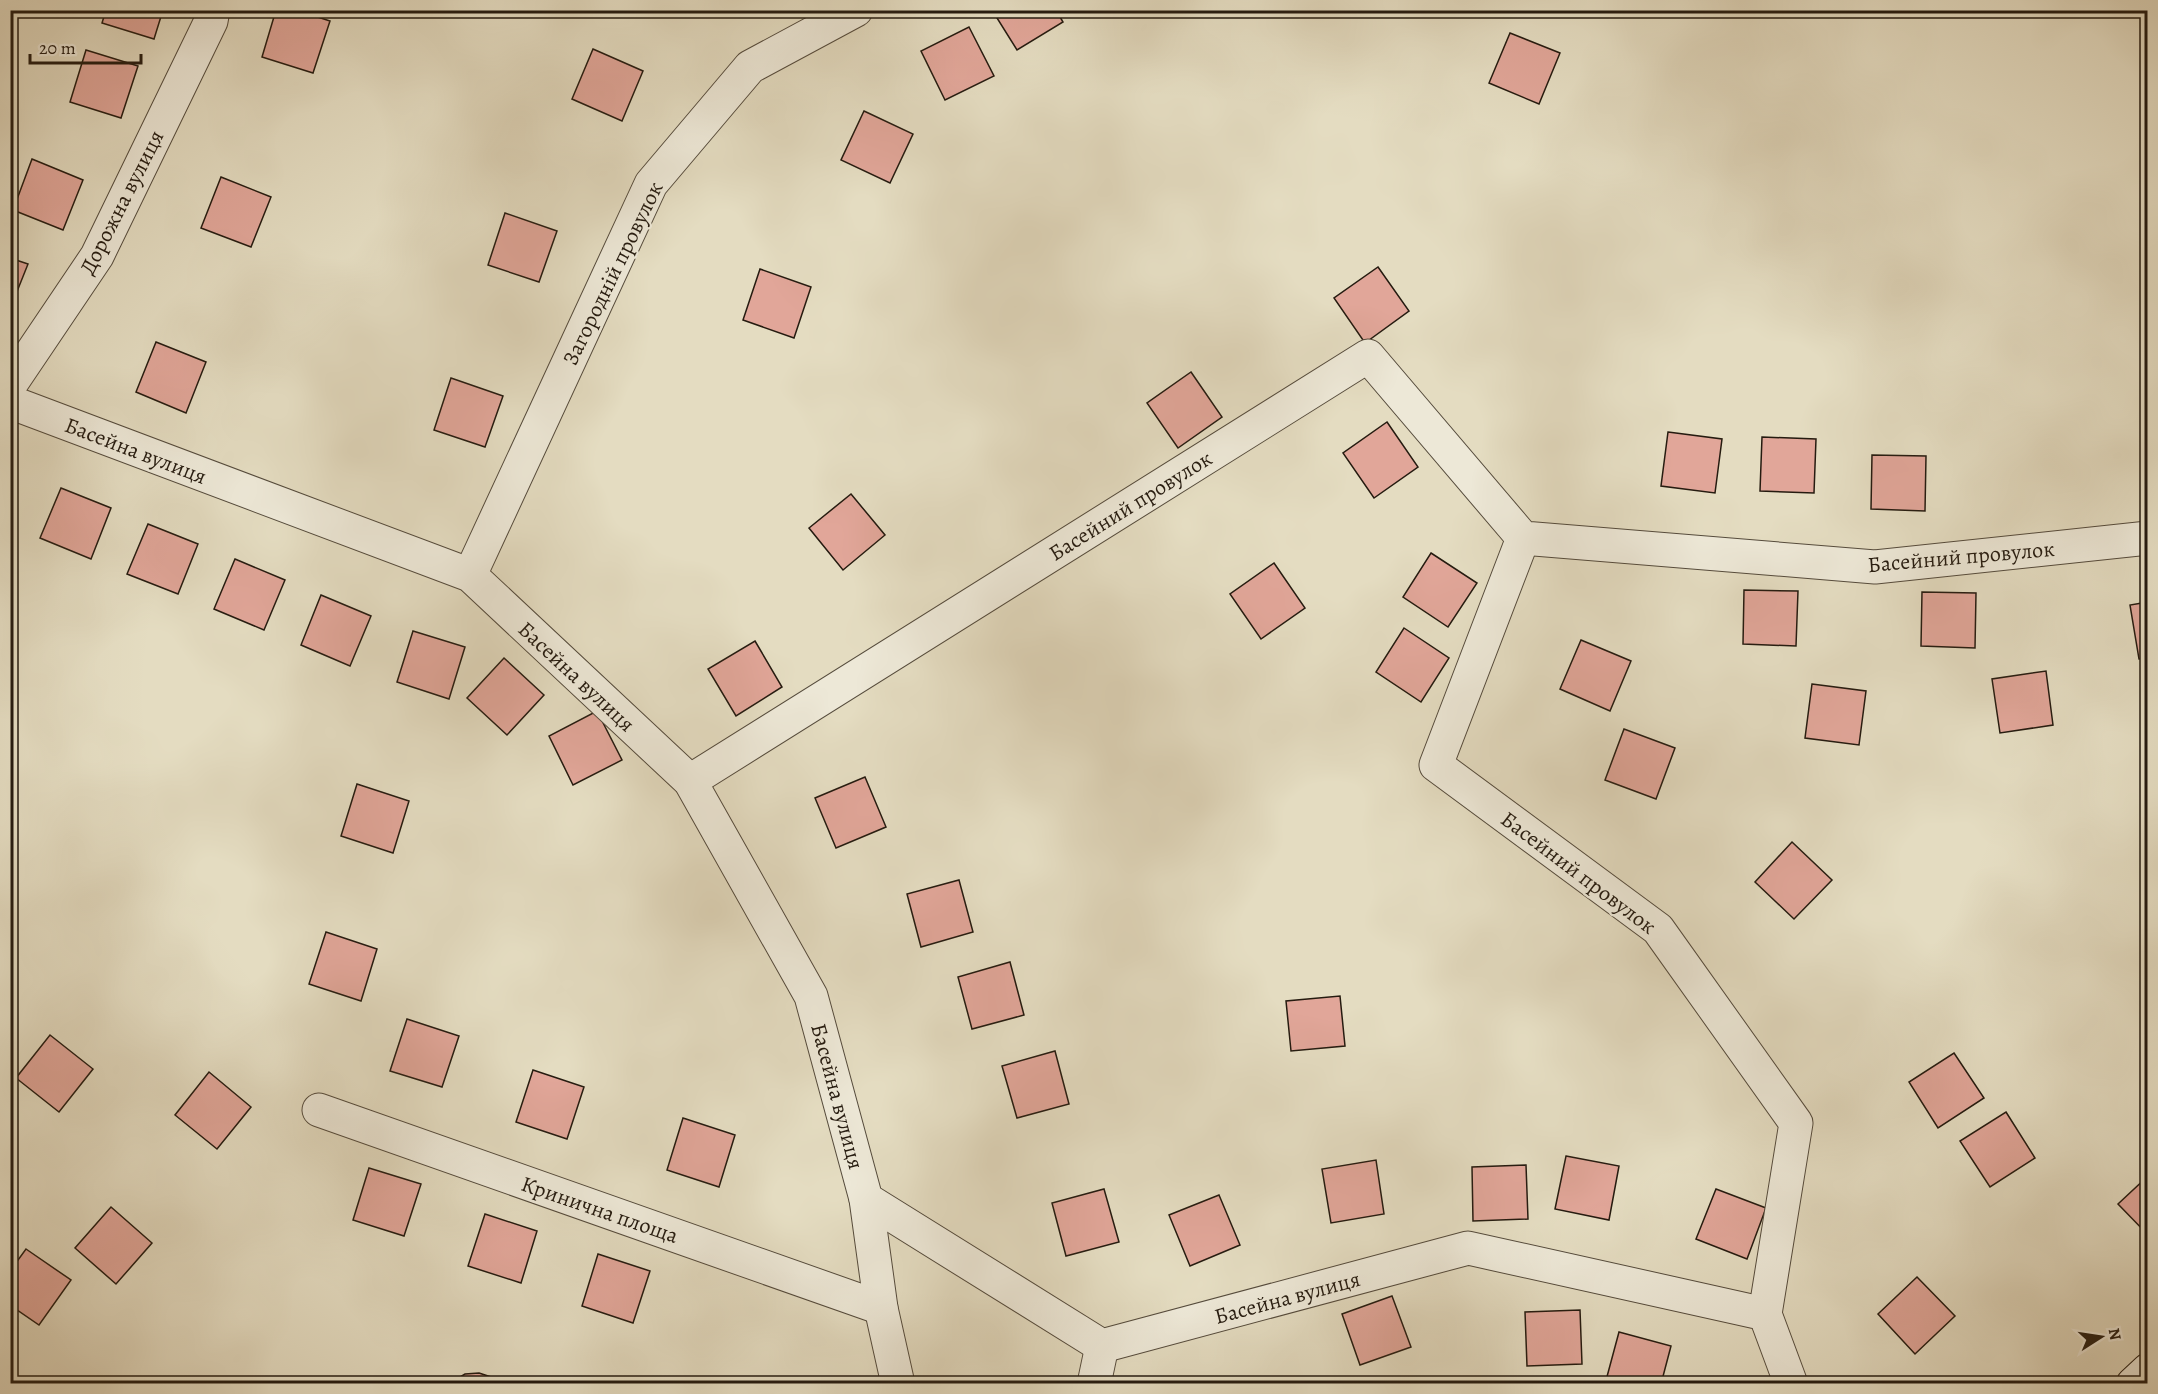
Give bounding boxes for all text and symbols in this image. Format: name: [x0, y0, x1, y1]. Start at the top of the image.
scale bar: [30, 27, 141, 65]
text: 20 m: [39, 36, 76, 60]
street label: Дорожна вулиця: [73, 125, 171, 280]
street label: Загородній провулок: [555, 177, 670, 370]
street label: Басейна вулиця: [60, 410, 211, 492]
street label: Басейний провулок: [1043, 443, 1218, 568]
street label: Басейний провулок: [1866, 534, 2056, 580]
street label: Басейна вулиця: [511, 615, 641, 739]
street label: Басейний провулок: [1495, 804, 1662, 941]
street label: Басейна вулиця: [803, 1020, 871, 1172]
street label: Кринична площа: [517, 1169, 683, 1251]
street label: Басейна вулиця: [1211, 1264, 1363, 1332]
north arrow: [2071, 1307, 2131, 1367]
text: N: [2103, 1326, 2127, 1342]

